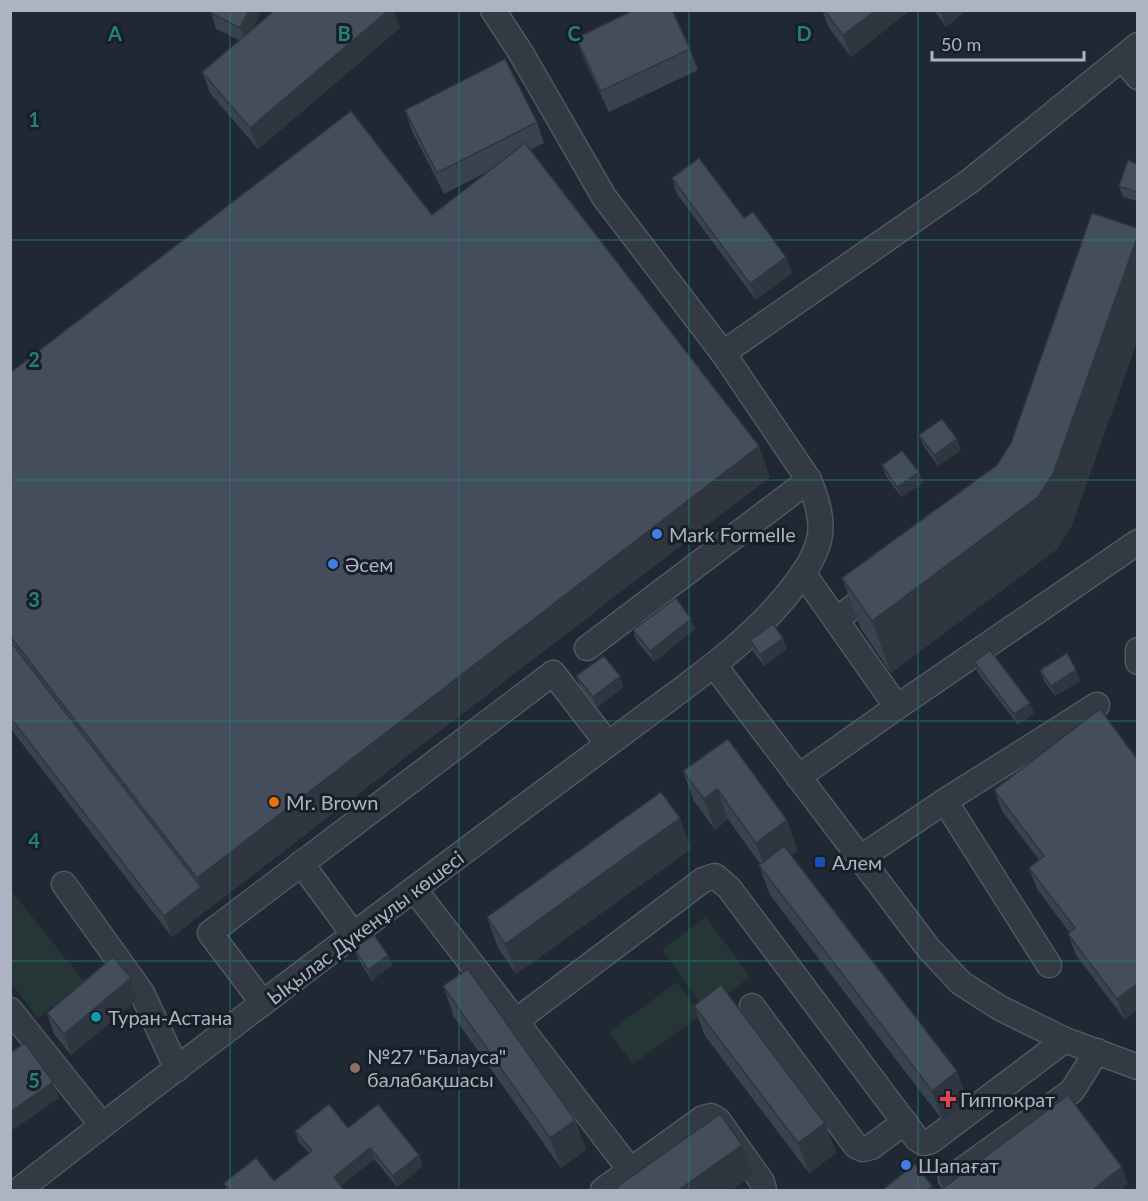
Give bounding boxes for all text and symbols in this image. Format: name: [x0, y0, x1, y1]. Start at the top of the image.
text: A: [107, 21, 122, 45]
text: B: [337, 21, 351, 45]
text: C: [567, 21, 581, 45]
text: D: [796, 21, 812, 45]
scale bar: [932, 24, 1084, 62]
text: 50 m: [941, 33, 981, 55]
text: 1: [28, 107, 40, 131]
text: 2: [28, 347, 40, 371]
place label: Mark Formelle: [669, 522, 796, 546]
marker: Mark Formelle: [650, 527, 664, 541]
place label: Әсем: [345, 552, 393, 576]
marker: Әсем: [326, 557, 340, 571]
text: 3: [28, 587, 40, 611]
place label: Mr. Brown: [286, 790, 378, 814]
marker: Mr. Brown: [267, 795, 281, 809]
text: 4: [28, 828, 40, 852]
street label: Ықылас Дүкенұлы көшесі: [262, 845, 468, 1009]
place label: Алем: [832, 850, 882, 874]
marker: Алем: [813, 855, 827, 869]
place label: Туран-Астана: [108, 1005, 232, 1029]
marker: Туран-Астана: [89, 1010, 103, 1024]
place label: №27 "Балауса" балабақшасы: [367, 1044, 506, 1091]
marker: №27 "Балауса" балабақшасы: [348, 1061, 362, 1075]
text: 5: [28, 1068, 40, 1092]
place label: Гиппократ: [960, 1087, 1055, 1111]
marker: Гиппократ: [941, 1092, 955, 1106]
place label: Шапағат: [918, 1153, 999, 1177]
marker: Шапағат: [899, 1158, 913, 1172]

